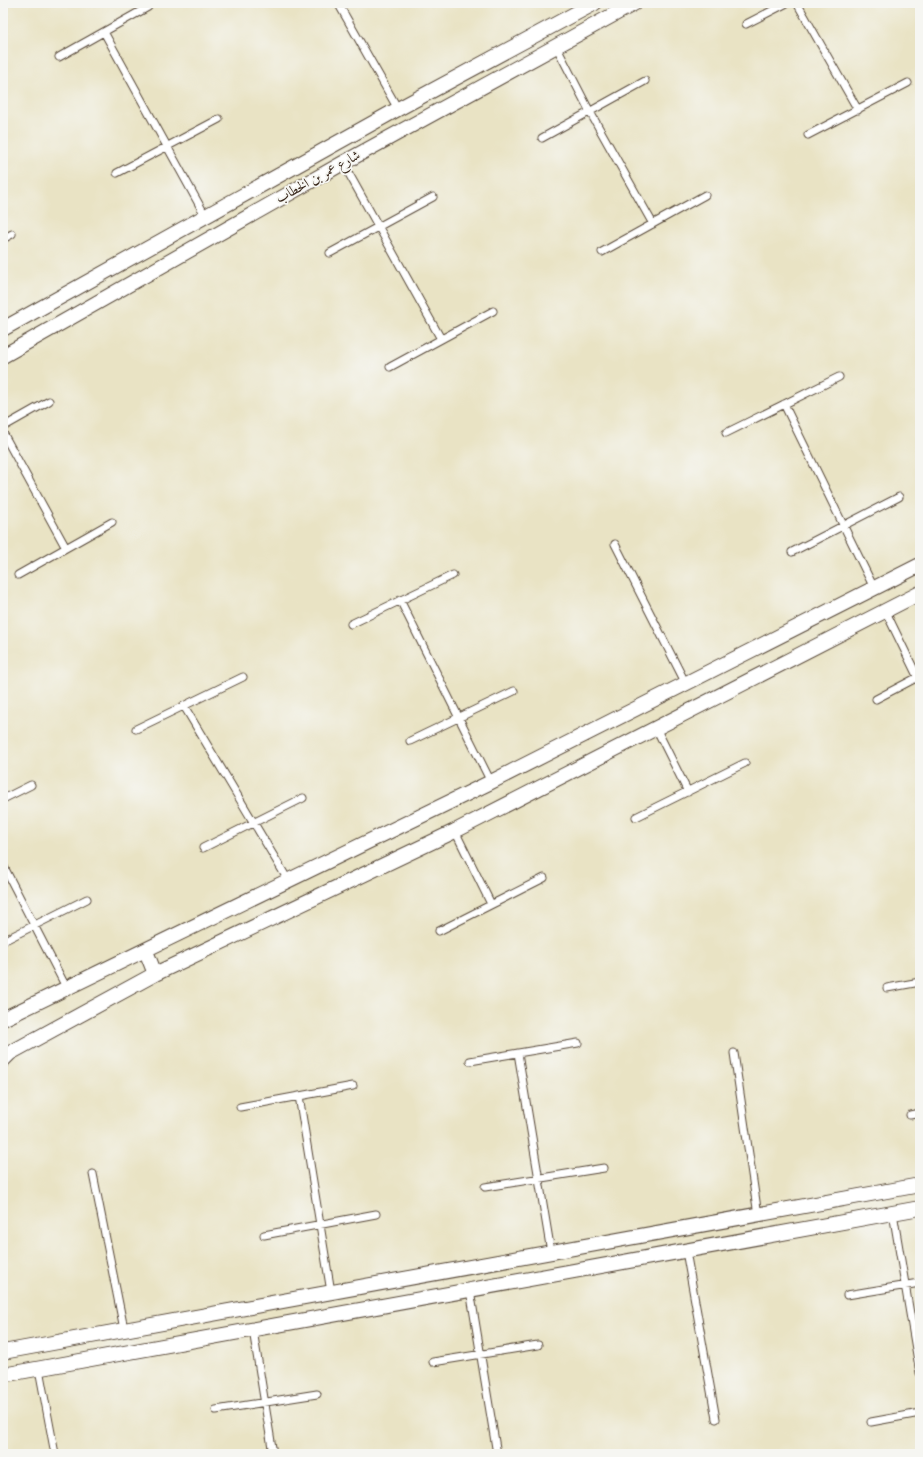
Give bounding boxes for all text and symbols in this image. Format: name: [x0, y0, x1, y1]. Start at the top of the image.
street label: شارع عمر بن الخطاب: [272, 146, 365, 209]

